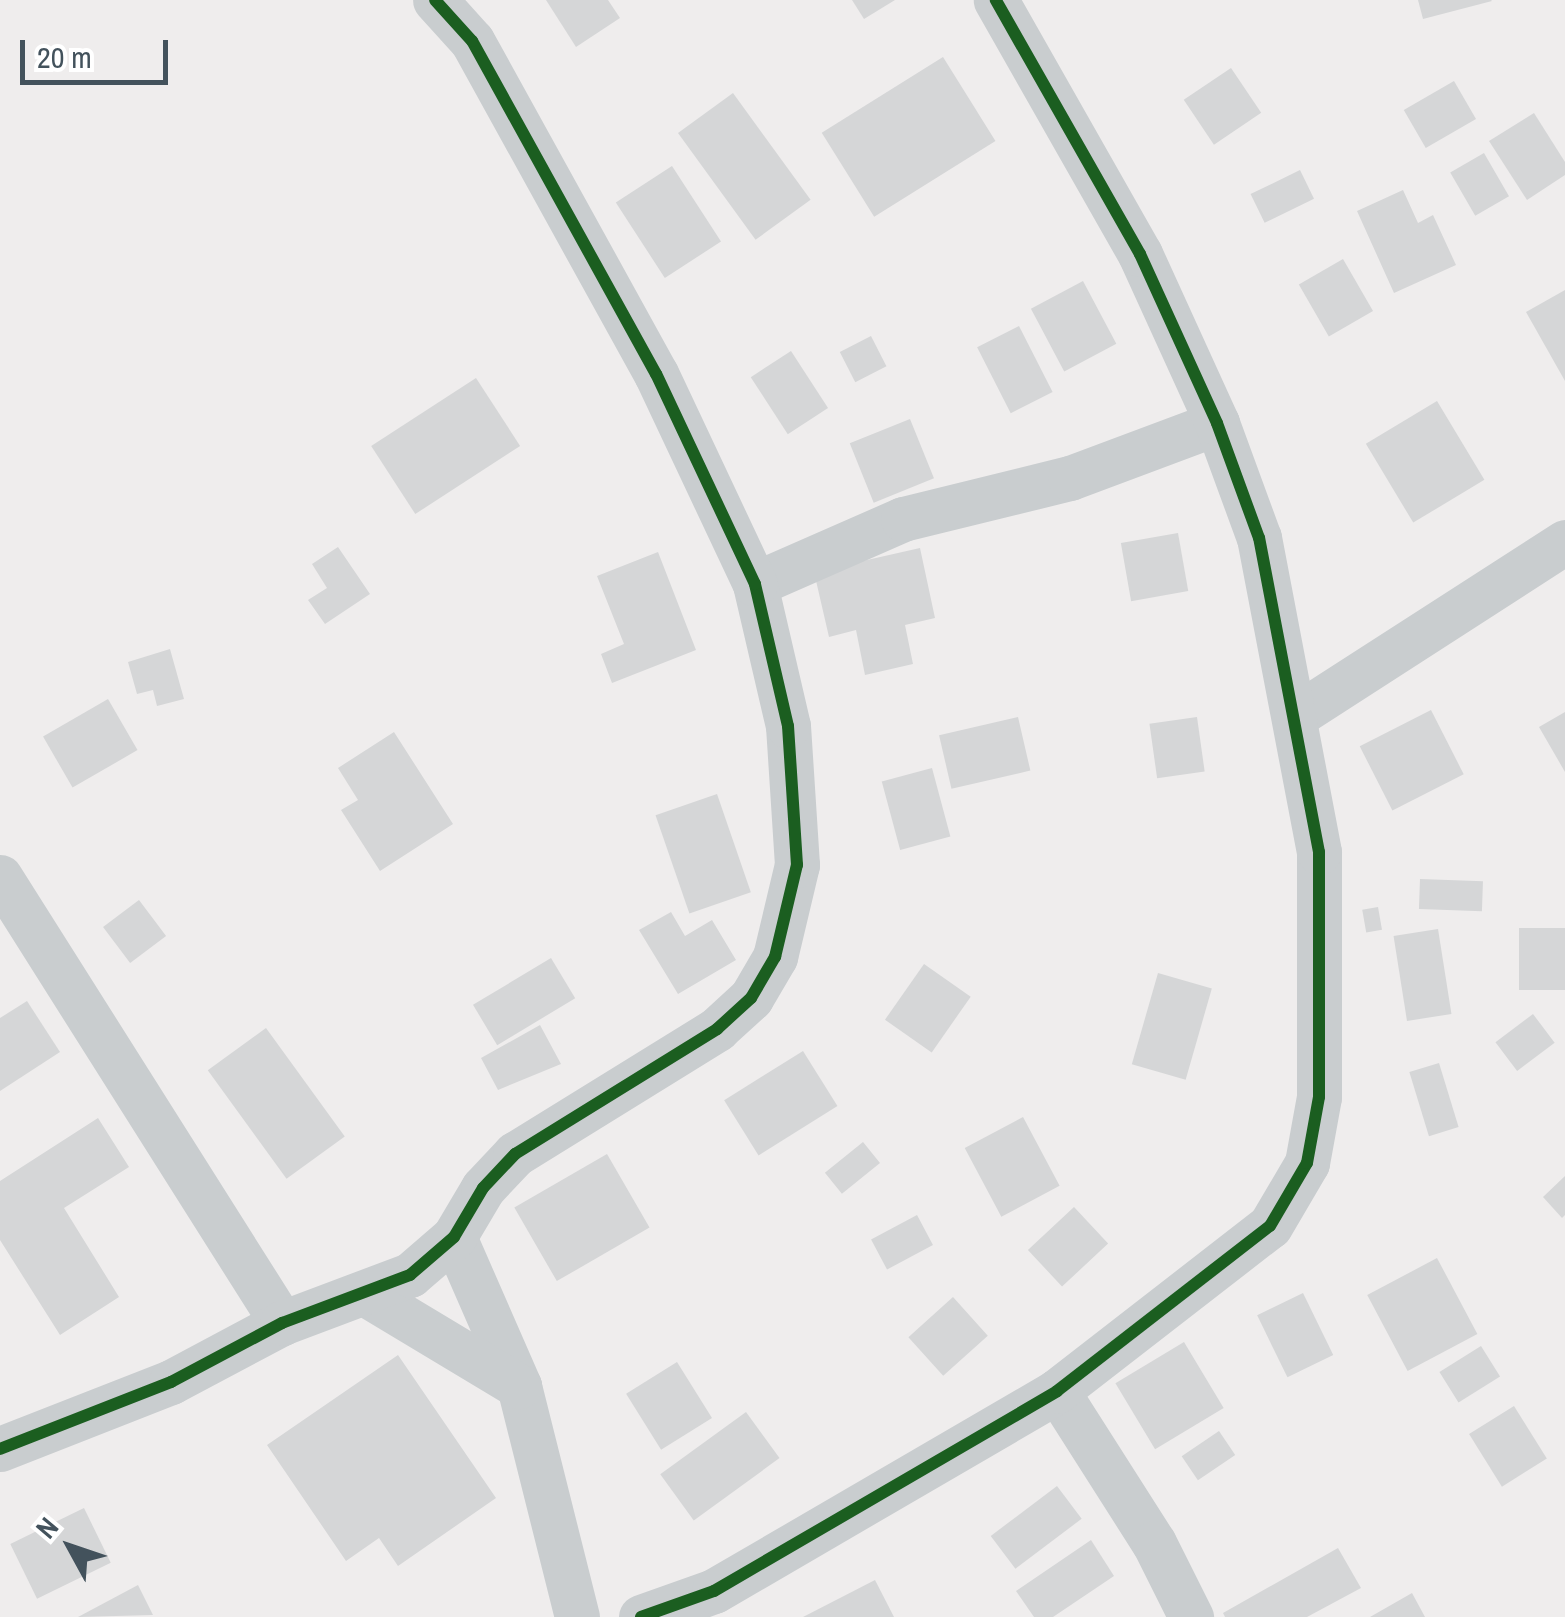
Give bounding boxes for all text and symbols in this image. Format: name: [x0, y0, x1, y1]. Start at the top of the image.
scale bar: [25, 20, 172, 82]
text: 20 m: [37, 37, 92, 77]
north arrow: [20, 1497, 120, 1597]
text: N: [27, 1509, 67, 1546]

